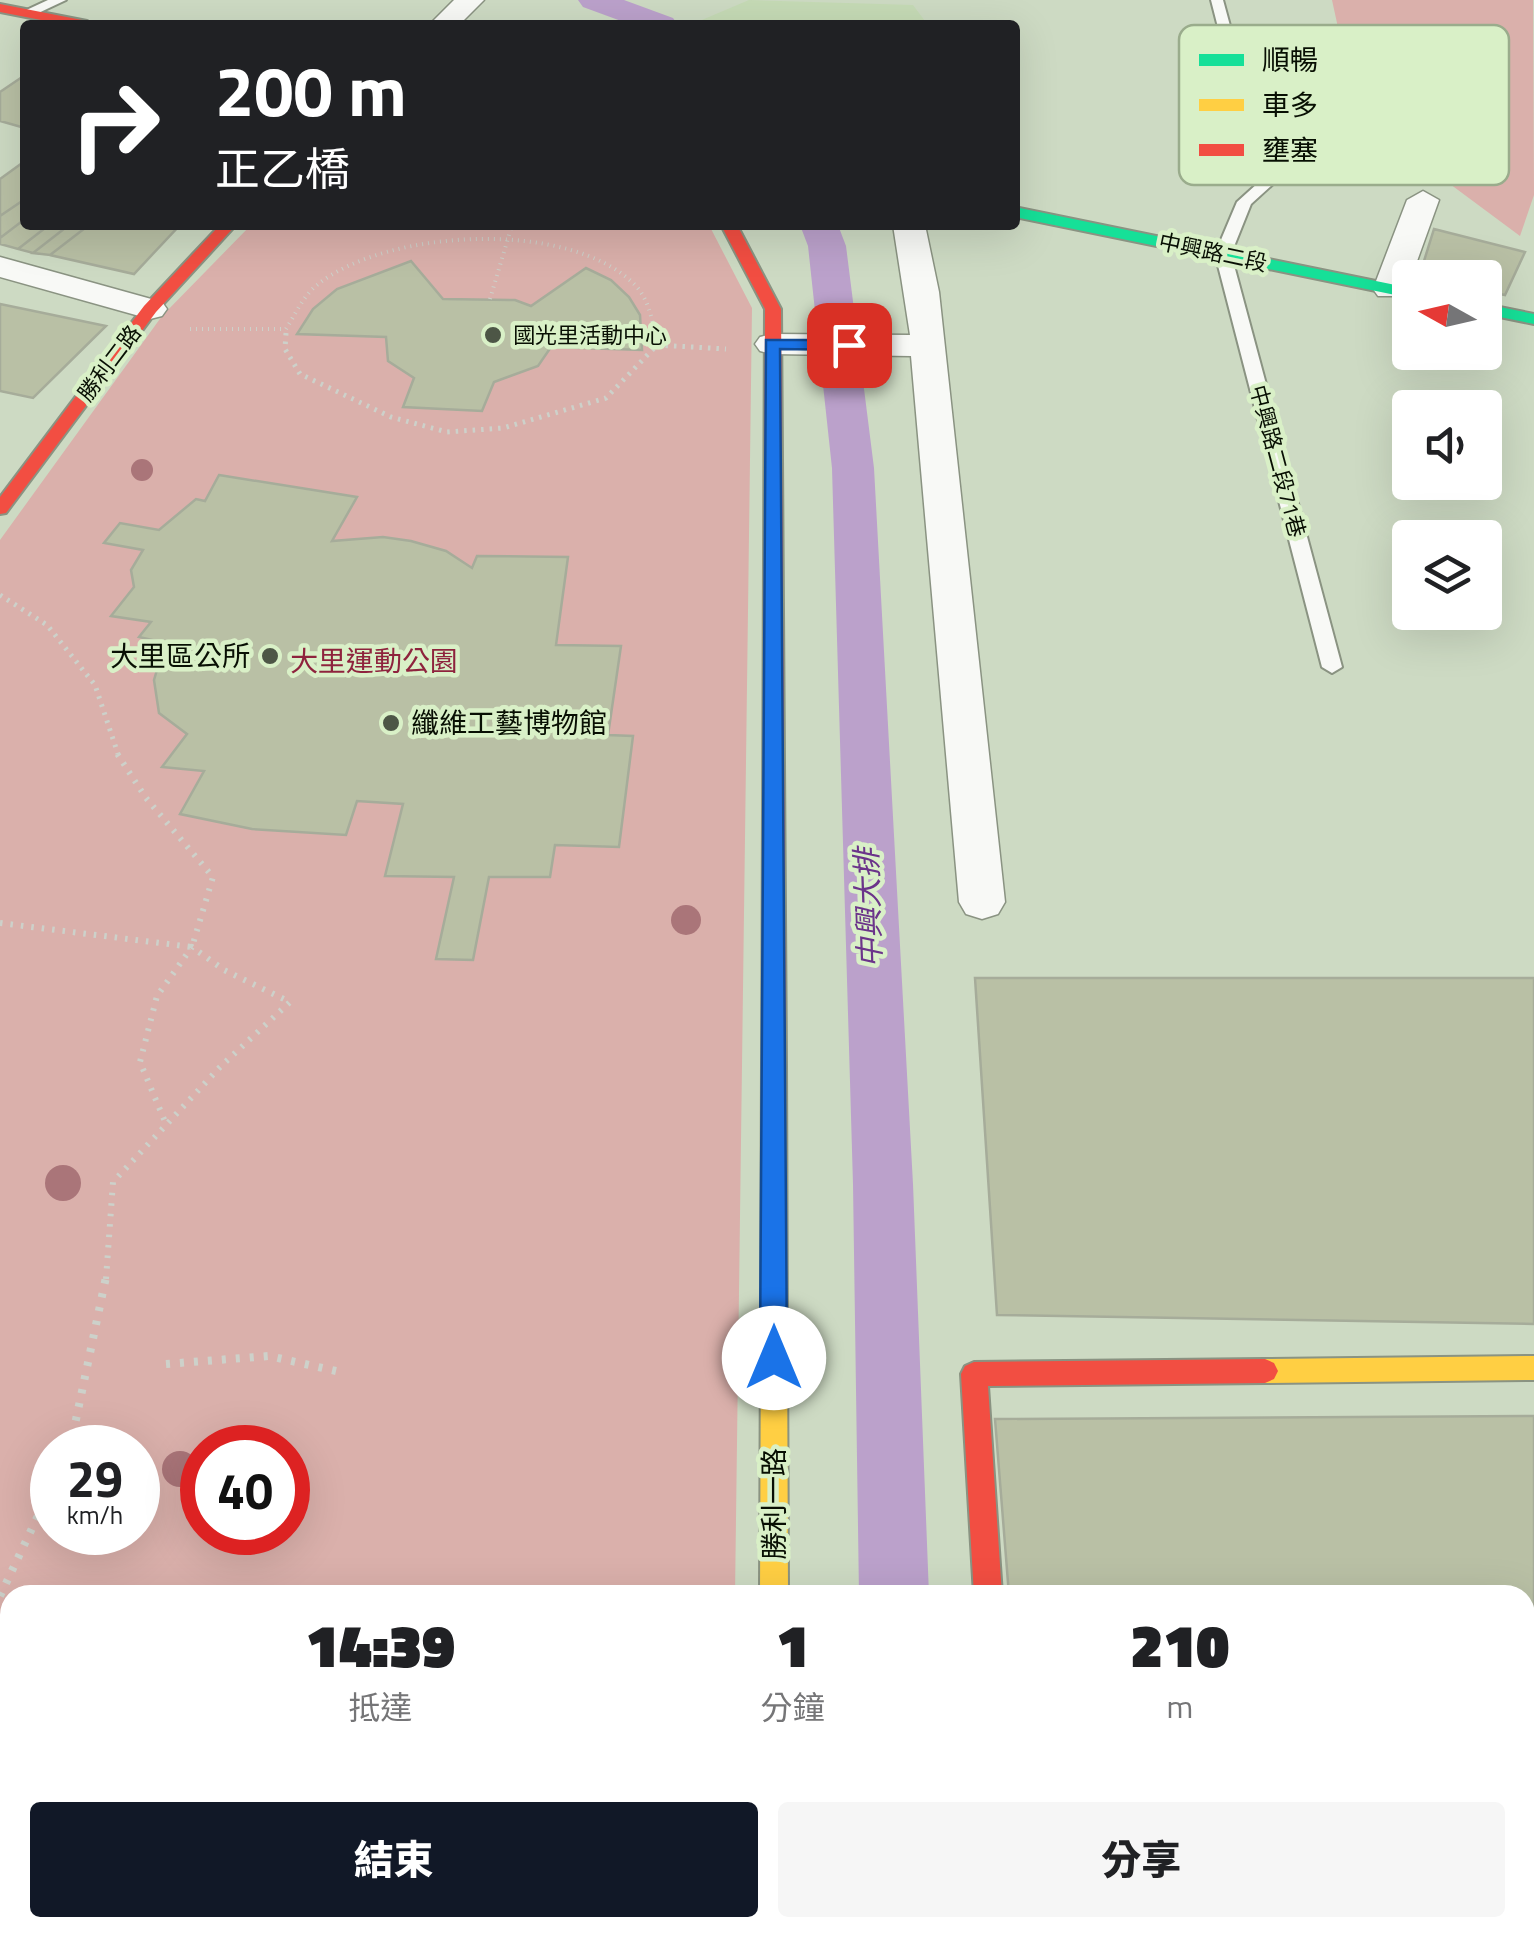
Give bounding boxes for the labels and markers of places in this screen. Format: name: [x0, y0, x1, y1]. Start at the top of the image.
pin: [807, 303, 892, 388]
place label: 國光里活動中心: [513, 318, 667, 352]
marker: 國光里活動中心: [482, 324, 504, 346]
place label: 大里區公所: [110, 634, 250, 677]
marker: 大里區公所: [259, 645, 281, 667]
place label: 纖維工藝博物館: [411, 701, 607, 744]
marker: 纖維工藝博物館: [380, 712, 402, 734]

